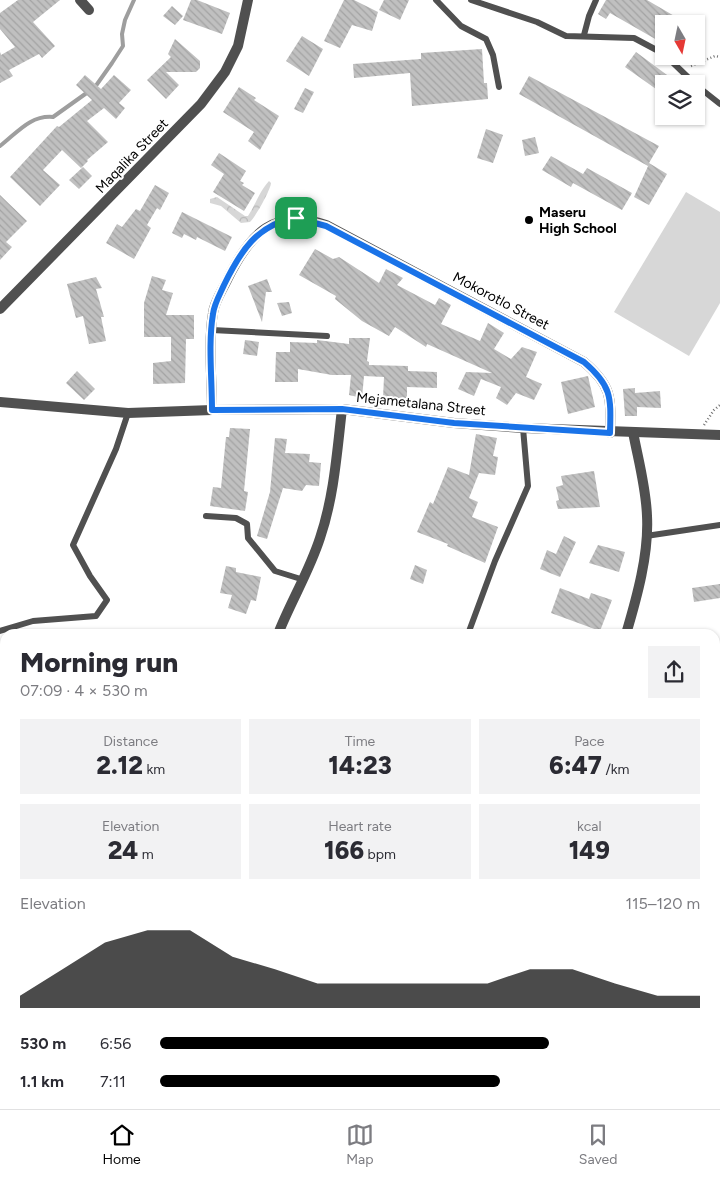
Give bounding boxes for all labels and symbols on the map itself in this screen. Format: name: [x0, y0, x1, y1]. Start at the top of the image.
north arrow: [655, 15, 705, 65]
street label: Maqalika Street: [92, 115, 172, 197]
pin: [275, 197, 317, 239]
place label: Maseru High School: [539, 204, 617, 237]
marker: Maseru High School: [523, 214, 535, 226]
street label: Mokorotlo Street: [450, 268, 552, 334]
street label: Mejametalana Street: [355, 389, 487, 419]

